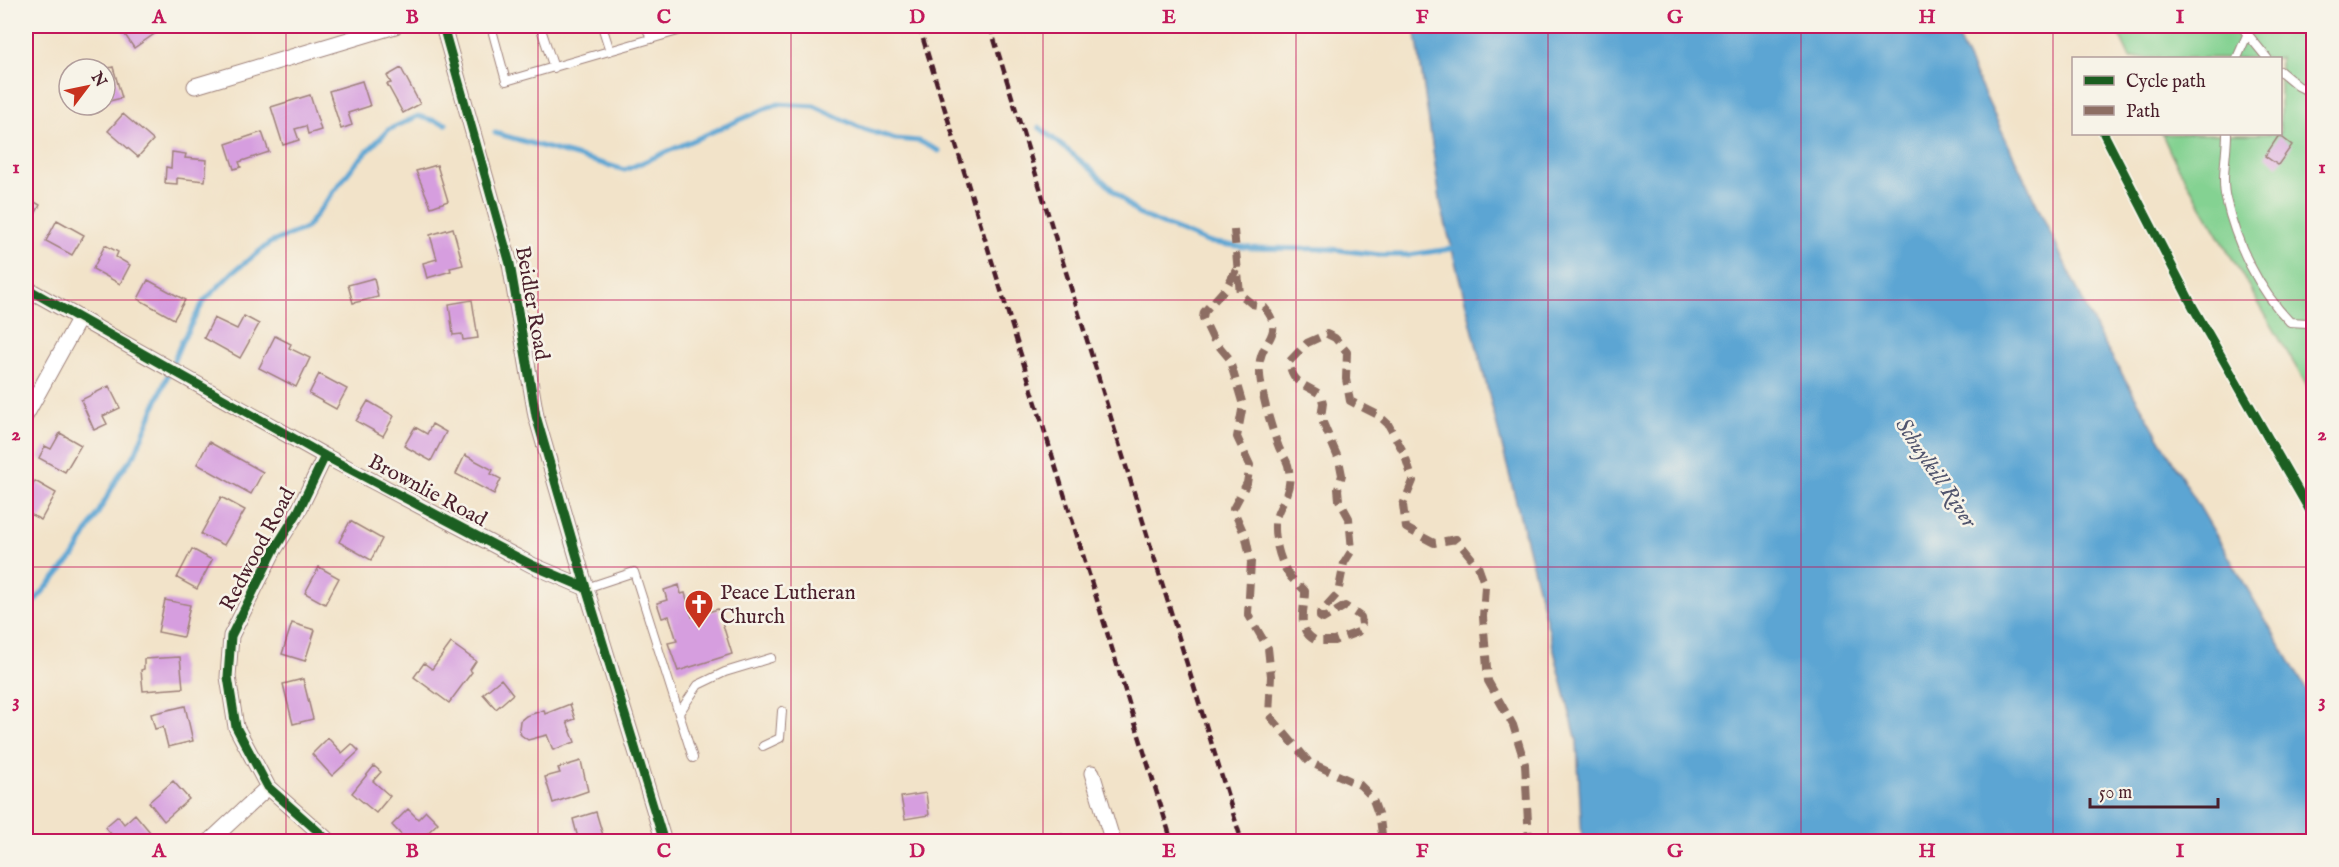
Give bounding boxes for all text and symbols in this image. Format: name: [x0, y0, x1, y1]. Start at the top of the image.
text: A: [151, 5, 167, 30]
text: B: [405, 5, 419, 30]
text: C: [657, 5, 671, 30]
text: D: [909, 5, 925, 30]
text: E: [1162, 5, 1176, 30]
text: F: [1416, 5, 1429, 30]
text: G: [1667, 5, 1684, 30]
text: H: [1918, 5, 1936, 30]
text: I: [2176, 5, 2185, 30]
north arrow: [57, 57, 117, 117]
legend: [2072, 57, 2282, 135]
text: N: [85, 68, 110, 91]
text: Cycle path: [2126, 71, 2206, 94]
text: Path: [2126, 101, 2160, 124]
text: 1: [12, 155, 20, 180]
text: 1: [2318, 155, 2326, 180]
street label: Beidler Road: [508, 244, 555, 363]
water label: Schuylkill River: [1888, 413, 1983, 535]
text: 2: [11, 422, 21, 447]
text: 2: [2317, 422, 2327, 447]
street label: Brownlie Road: [363, 449, 492, 534]
street label: Redwood Road: [214, 483, 303, 616]
place label: Peace Lutheran Church: [720, 580, 856, 631]
church icon: Peace Lutheran Church: [683, 588, 715, 630]
text: 3: [12, 689, 20, 714]
text: 3: [2318, 689, 2326, 714]
scale bar: [2090, 771, 2218, 809]
text: 50 m: [2099, 782, 2132, 805]
text: A: [151, 839, 167, 864]
text: B: [405, 839, 419, 864]
text: C: [657, 839, 671, 864]
text: D: [909, 839, 925, 864]
text: E: [1162, 839, 1176, 864]
text: F: [1416, 839, 1429, 864]
text: G: [1667, 839, 1684, 864]
text: H: [1918, 839, 1936, 864]
text: I: [2176, 839, 2185, 864]

